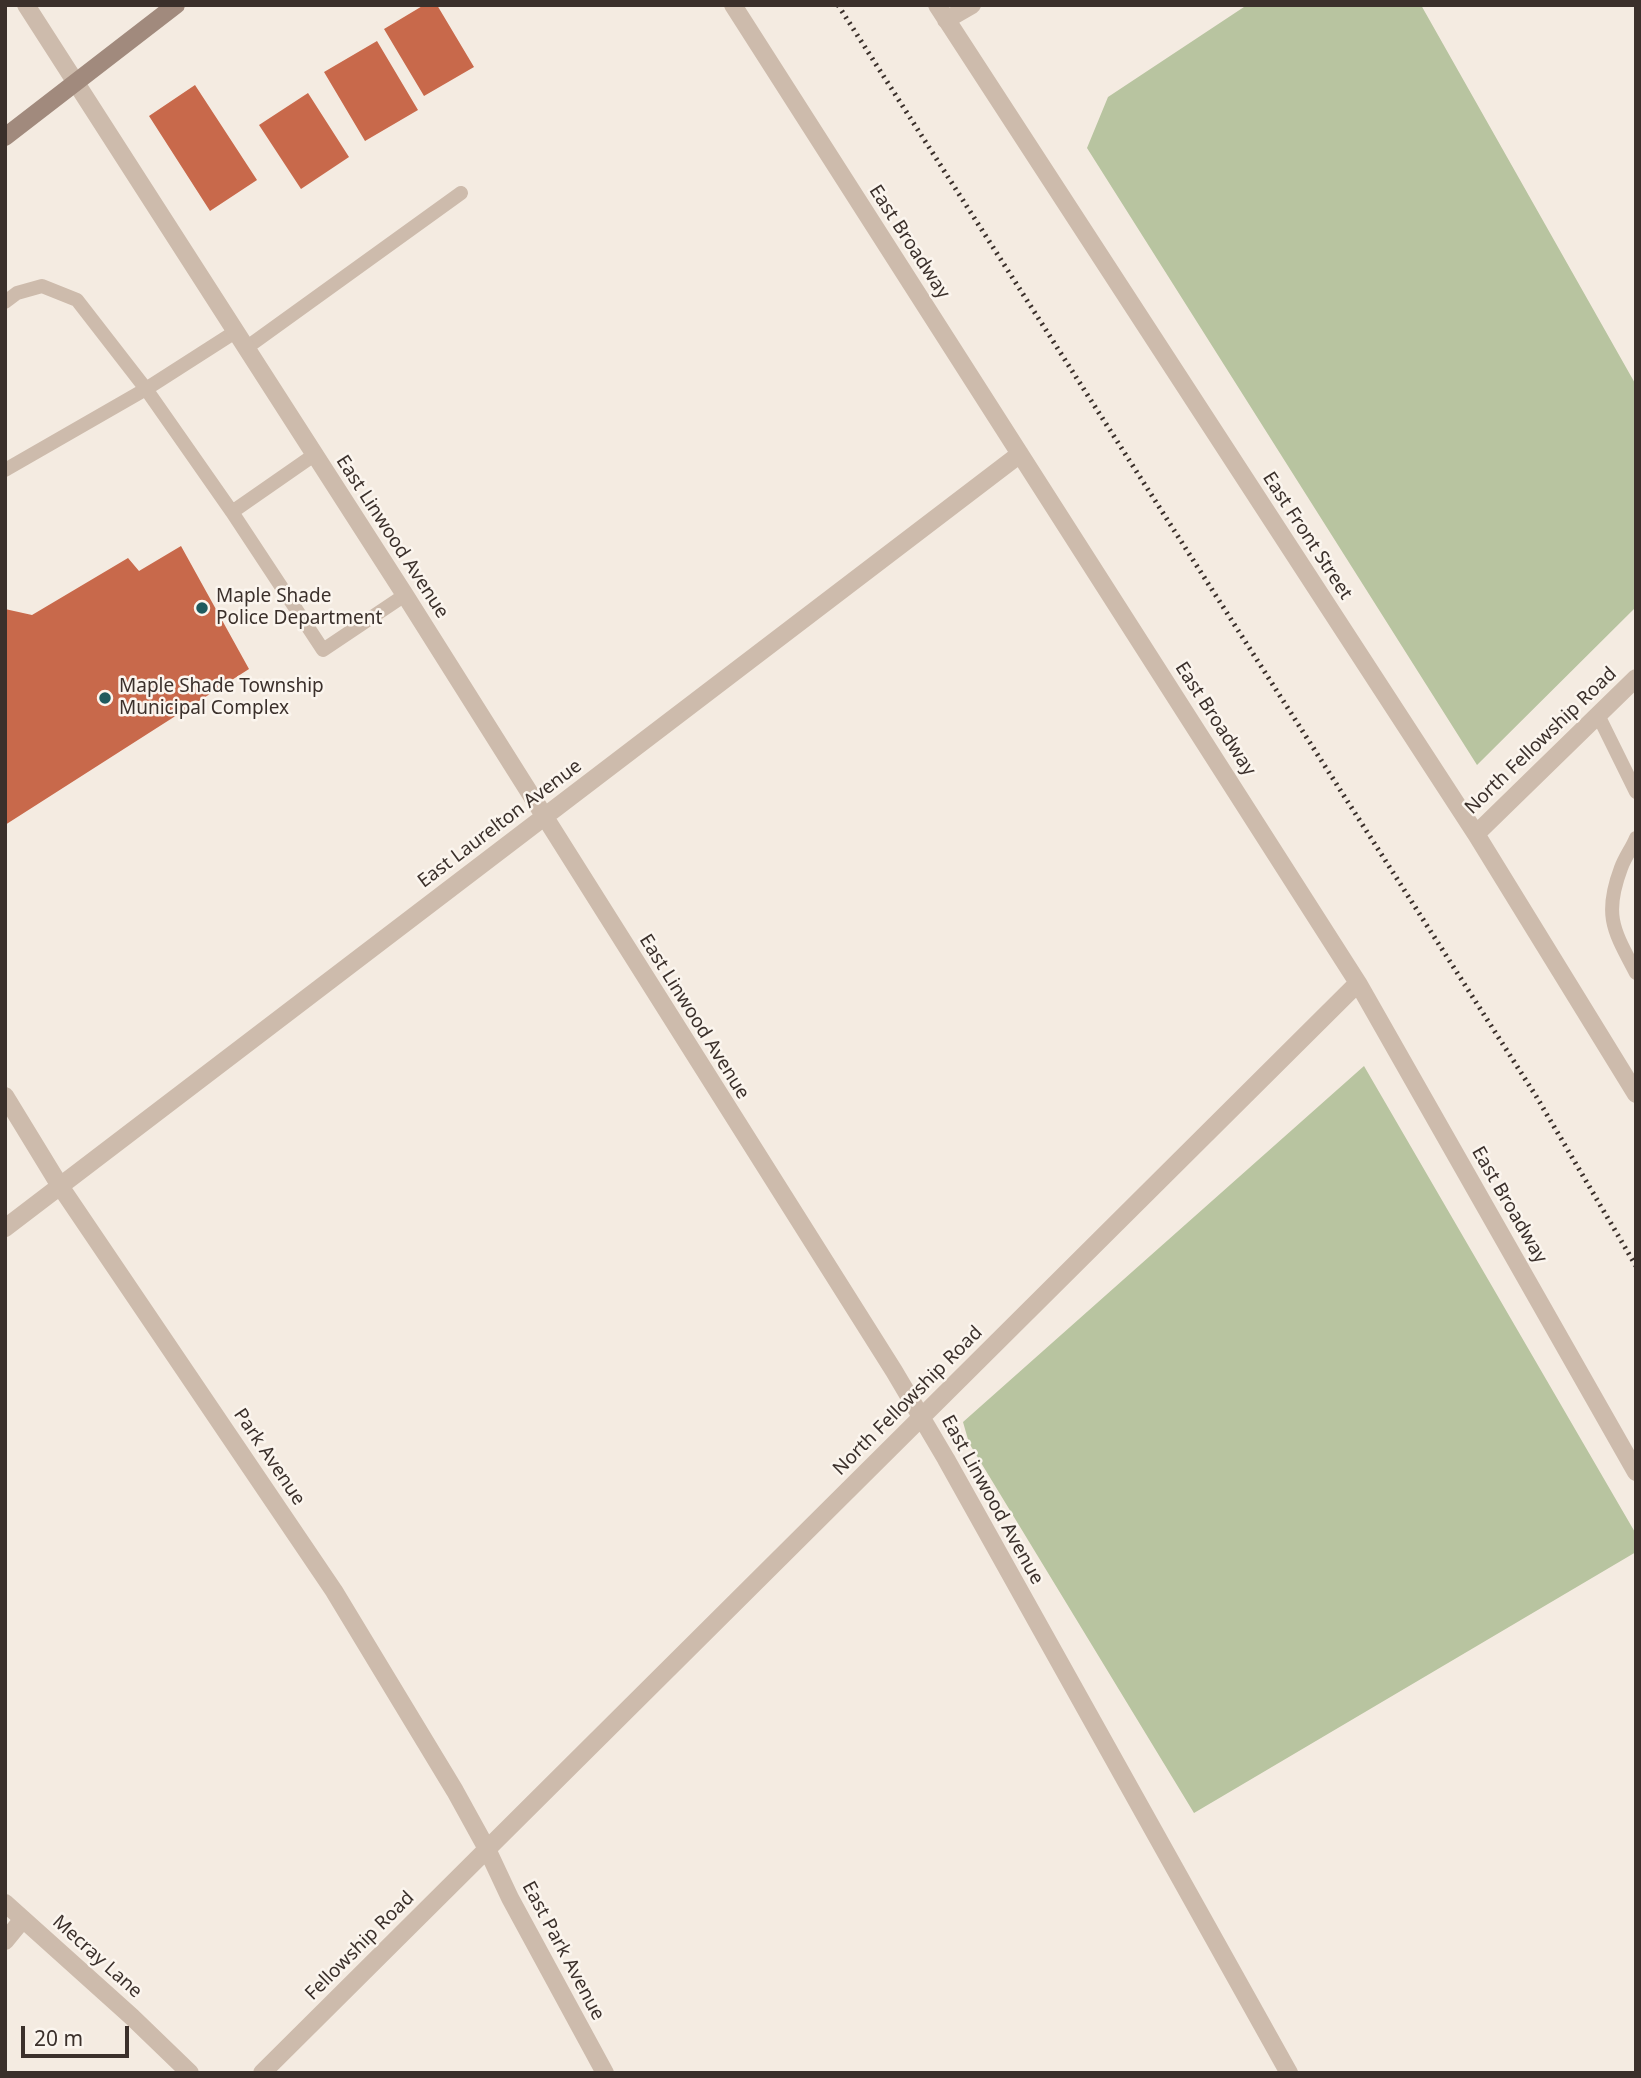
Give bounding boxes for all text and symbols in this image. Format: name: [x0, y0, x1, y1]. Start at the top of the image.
street label: East Broadway: [864, 181, 954, 303]
street label: East Linwood Avenue: [331, 451, 453, 623]
street label: East Front Street: [1257, 468, 1357, 604]
place label: Maple Shade Police Department: [216, 586, 382, 630]
marker: Maple Shade Police Department: [194, 600, 210, 616]
street label: East Broadway: [1170, 658, 1260, 780]
street label: North Fellowship Road: [1461, 663, 1621, 819]
place label: Maple Shade Township Municipal Complex: [119, 676, 324, 720]
marker: Maple Shade Township Municipal Complex: [97, 690, 113, 706]
street label: East Laurelton Avenue: [414, 755, 586, 893]
street label: East Linwood Avenue: [634, 930, 754, 1104]
street label: East Broadway: [1466, 1143, 1552, 1267]
street label: North Fellowship Road: [829, 1322, 987, 1480]
street label: Park Avenue: [228, 1404, 310, 1510]
street label: East Linwood Avenue: [936, 1411, 1048, 1589]
street label: East Park Avenue: [517, 1878, 609, 2024]
street label: Fellowship Road: [301, 1887, 419, 2005]
street label: Mecray Lane: [47, 1911, 147, 2003]
scale bar: [24, 2011, 133, 2056]
text: 20 m: [34, 2024, 83, 2052]

